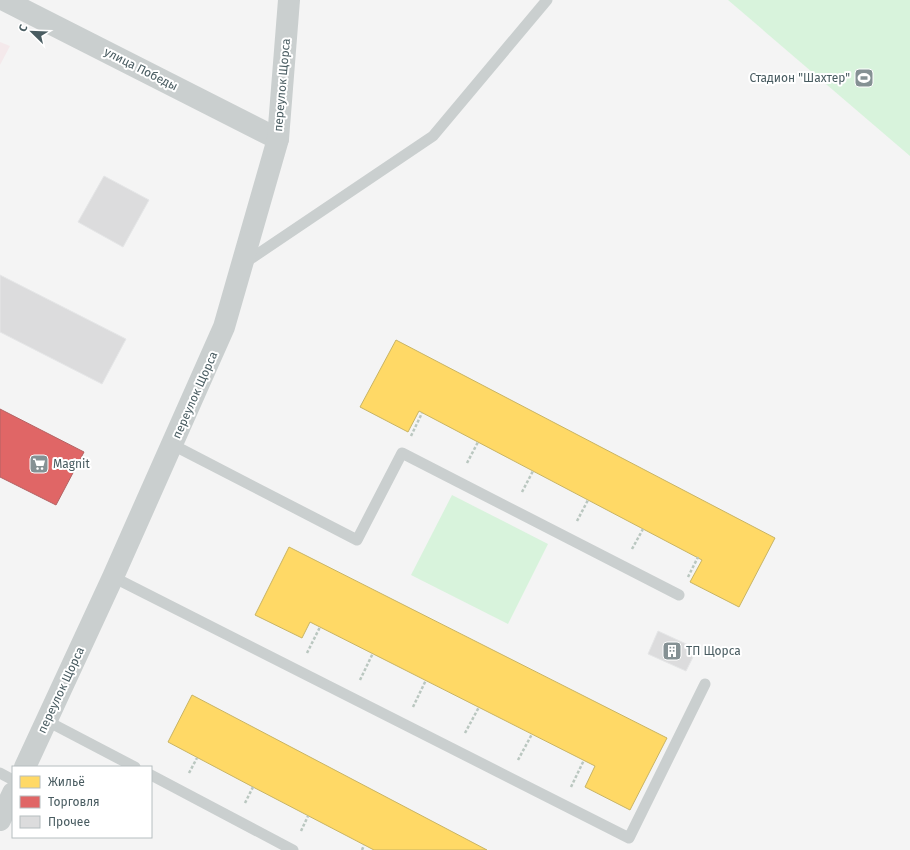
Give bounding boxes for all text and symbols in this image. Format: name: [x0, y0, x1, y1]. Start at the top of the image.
north arrow: [12, 12, 52, 52]
text: С: [16, 22, 31, 34]
street label: переулок Щорса: [271, 38, 293, 132]
street label: улица Победы: [102, 44, 180, 94]
sports icon: Стадион "Шахтер": [853, 67, 875, 89]
place label: Стадион "Шахтер": [750, 71, 850, 85]
street label: переулок Щорса: [170, 349, 220, 441]
supermarket icon: Magnit: [28, 453, 50, 475]
place label: Magnit: [53, 457, 90, 471]
building icon: ТП Щорса: [661, 640, 683, 662]
place label: ТП Щорса: [686, 644, 741, 658]
street label: переулок Щорса: [35, 645, 87, 735]
legend: [12, 766, 152, 838]
text: Жильё: [48, 775, 85, 789]
text: Торговля: [48, 795, 100, 809]
text: Прочее: [48, 815, 90, 829]

